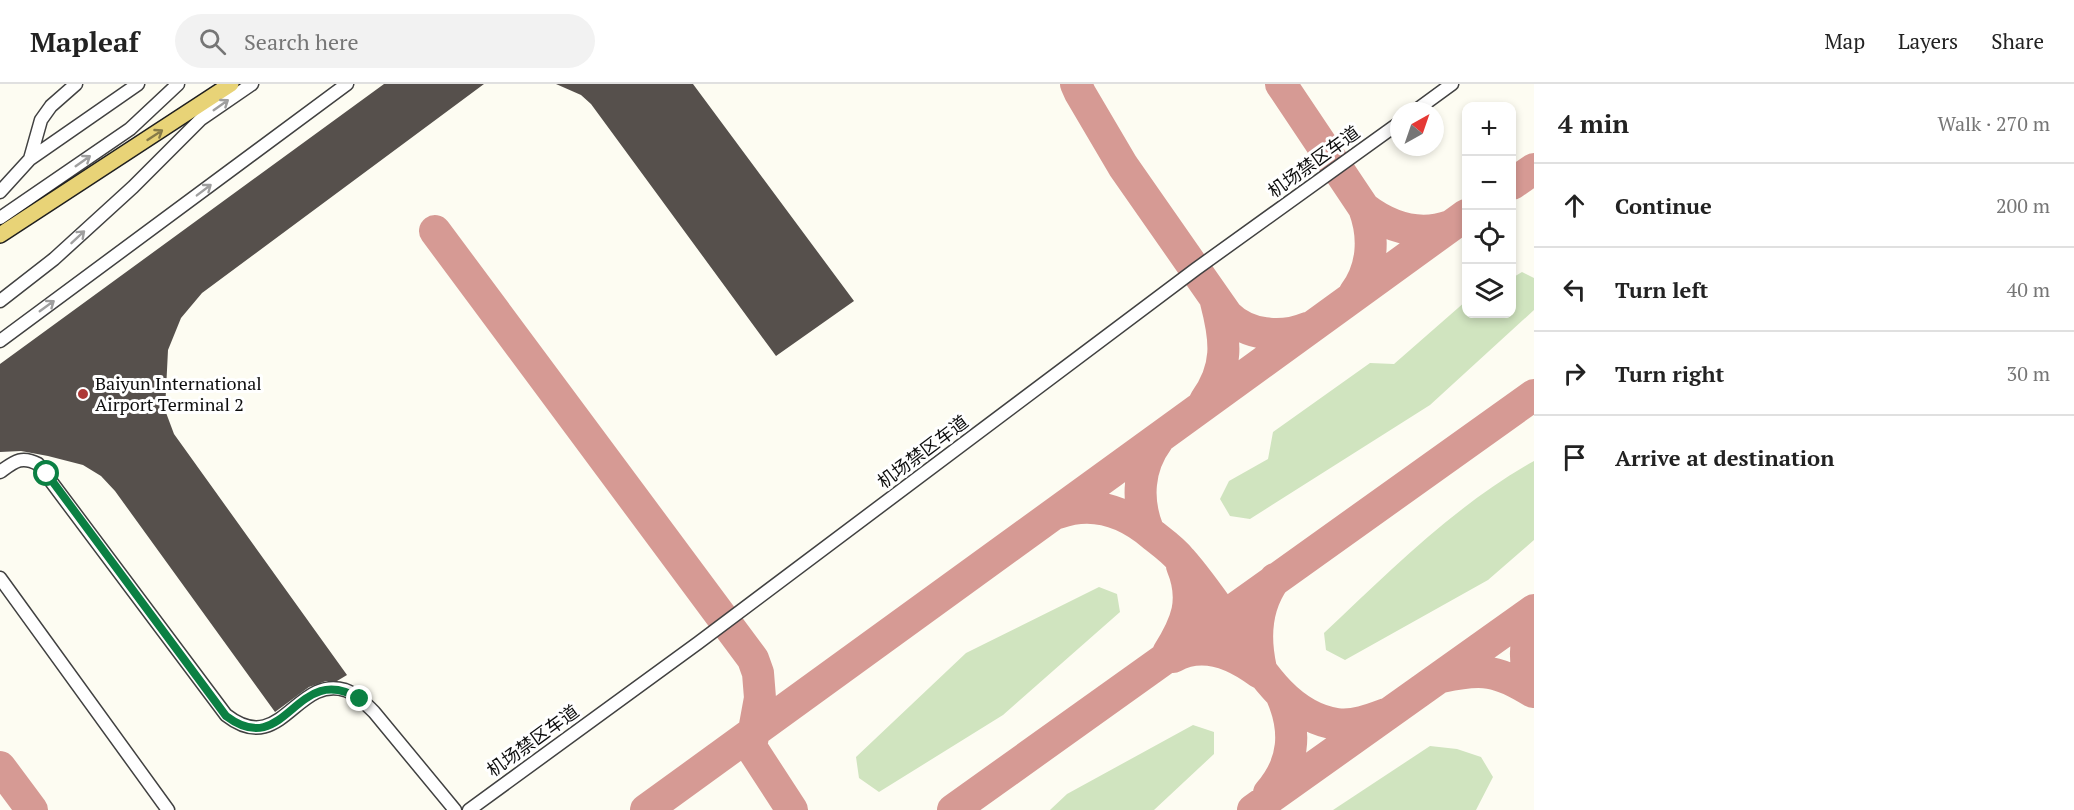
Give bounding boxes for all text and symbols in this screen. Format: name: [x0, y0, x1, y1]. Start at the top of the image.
search box: [175, 14, 595, 68]
text: Mapleaf: [30, 23, 139, 60]
icon: search: [196, 25, 229, 58]
text: Search here: [244, 27, 358, 56]
text: Map: [1824, 27, 1865, 55]
text: Layers: [1898, 27, 1958, 55]
text: Share: [1991, 27, 2044, 55]
one-way arrow: [212, 99, 228, 111]
north arrow: [1390, 102, 1444, 156]
map controls: [1462, 102, 1516, 318]
button: +: [1462, 102, 1516, 156]
text: 4 min: [1558, 106, 1629, 140]
text: Walk · 270 m: [1938, 110, 2050, 137]
street label: 机场禁区车道: [1263, 120, 1364, 203]
one-way arrow: [146, 129, 163, 142]
one-way arrow: [74, 155, 91, 167]
button: −: [1462, 156, 1516, 210]
one-way arrow: [195, 184, 211, 197]
icon: ahead: [1558, 189, 1591, 222]
text: Continue: [1615, 191, 1712, 220]
text: 200 m: [1996, 192, 2050, 219]
button: locate: [1462, 210, 1516, 264]
one-way arrow: [70, 230, 85, 244]
button: layers: [1462, 264, 1516, 318]
icon: left: [1558, 273, 1591, 306]
text: Turn left: [1615, 275, 1708, 304]
text: 40 m: [2007, 276, 2050, 303]
one-way arrow: [39, 300, 55, 313]
icon: right: [1558, 357, 1591, 390]
text: Turn right: [1615, 359, 1724, 388]
text: 30 m: [2007, 360, 2050, 387]
place label: Baiyun International Airport Terminal 2: [95, 371, 262, 416]
marker: Baiyun International Airport Terminal 2: [76, 387, 90, 401]
street label: 机场禁区车道: [872, 409, 973, 493]
icon: arrive: [1558, 441, 1591, 474]
text: Arrive at destination: [1615, 443, 1834, 472]
route start: [33, 460, 59, 486]
route end: [346, 685, 372, 711]
street label: 机场禁区车道: [482, 699, 583, 782]

